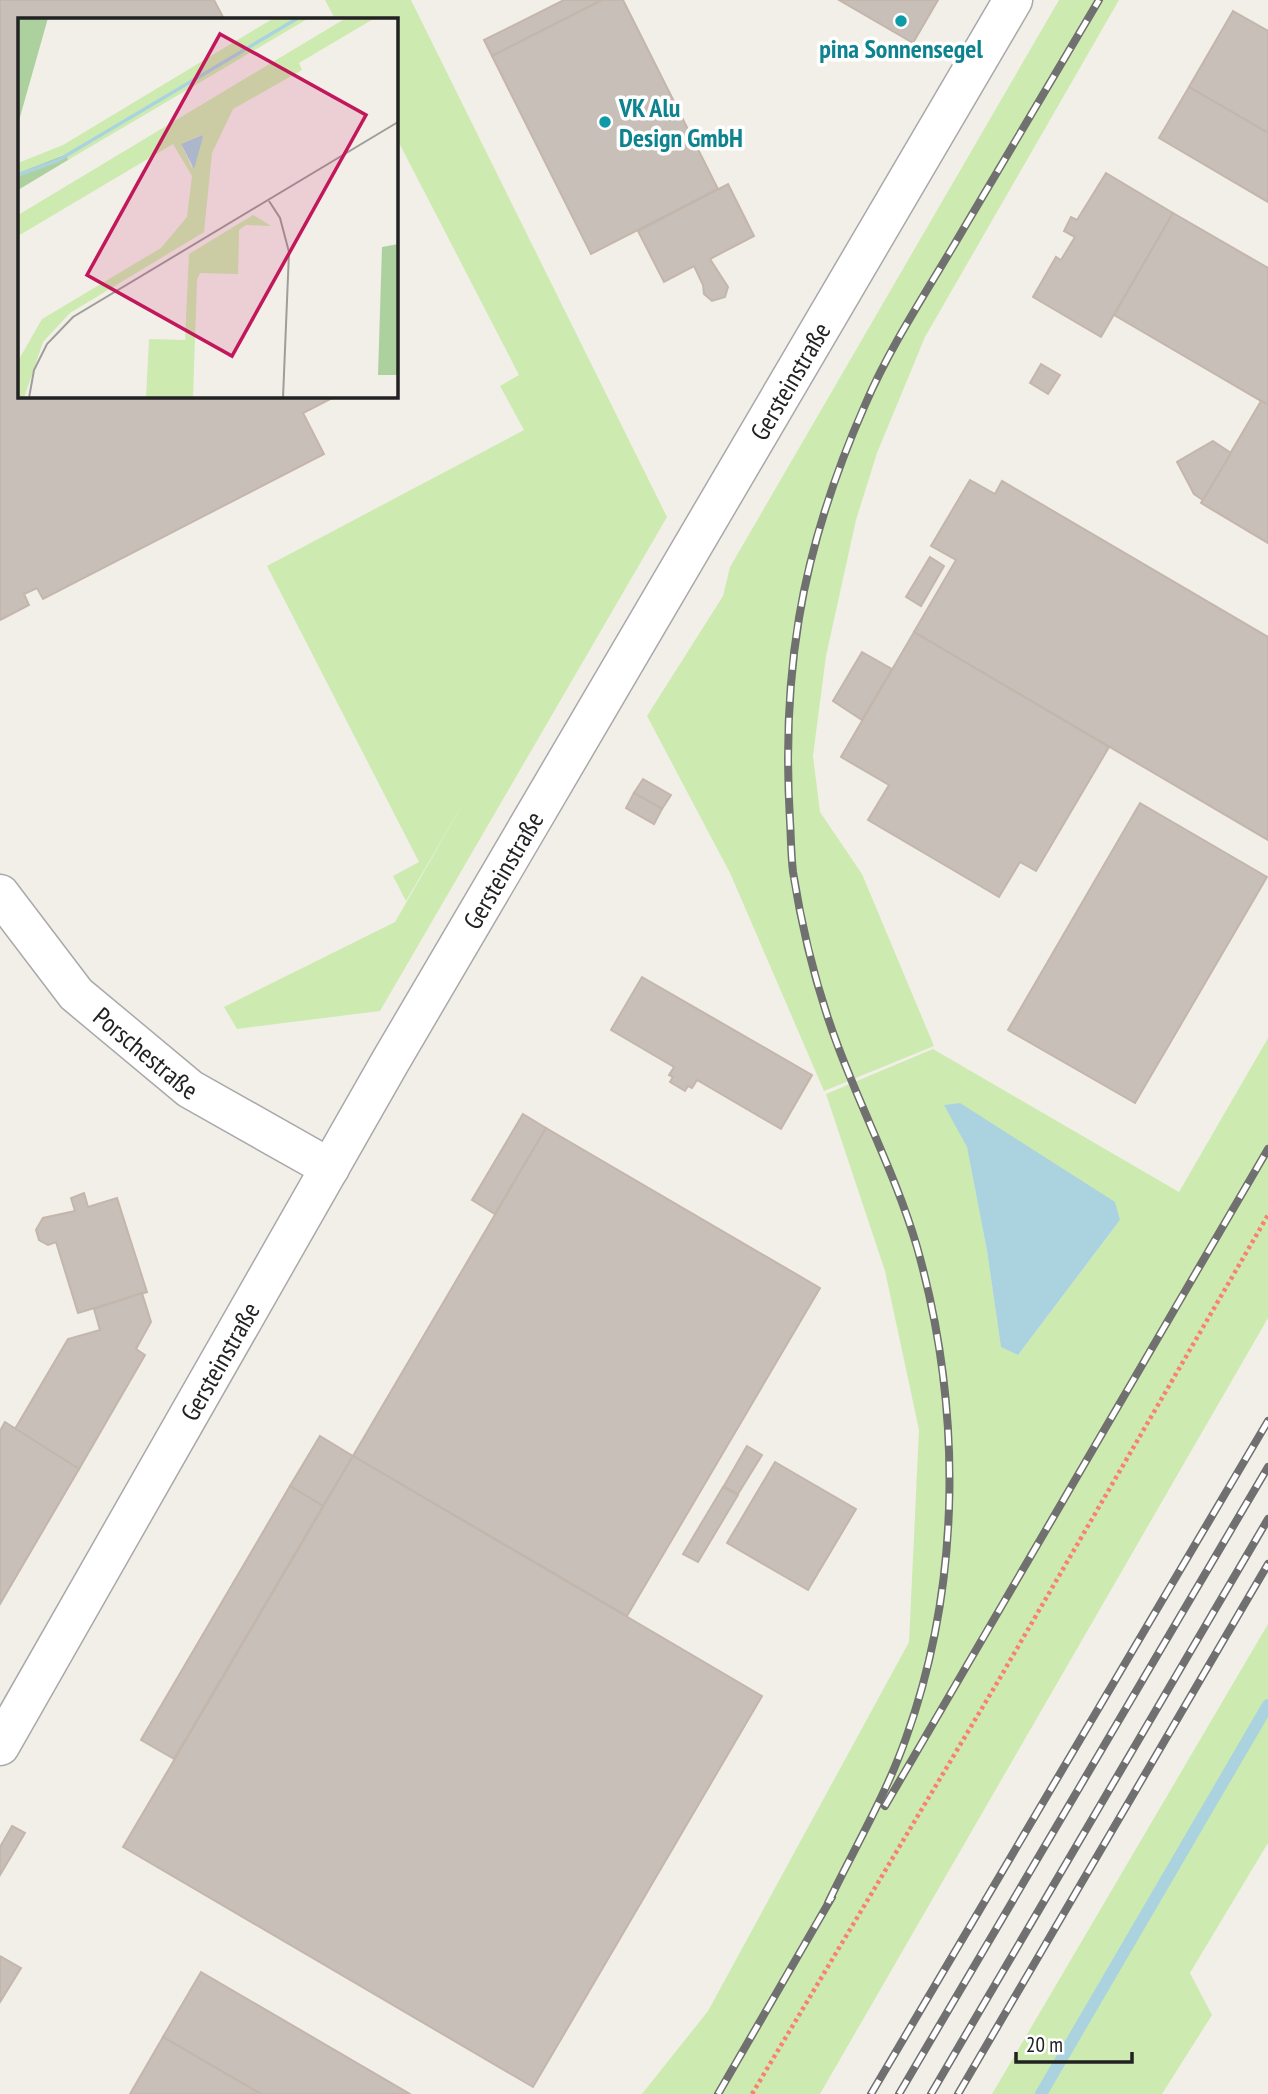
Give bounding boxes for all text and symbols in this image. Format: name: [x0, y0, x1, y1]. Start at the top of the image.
marker: pina Sonnensegel: [893, 13, 909, 29]
inset map: [18, 18, 397, 397]
place label: pina Sonnensegel: [819, 32, 983, 65]
place label: VK Alu Design GmbH: [618, 91, 743, 154]
marker: VK Alu Design GmbH: [597, 114, 613, 130]
street label: Gersteinstraße: [742, 316, 837, 446]
street label: Gersteinstraße: [455, 805, 550, 935]
street label: Porschestraße: [87, 999, 204, 1106]
street label: Gersteinstraße: [173, 1296, 266, 1426]
scale bar: [1016, 2021, 1132, 2064]
text: 20 m: [1026, 2031, 1063, 2058]

